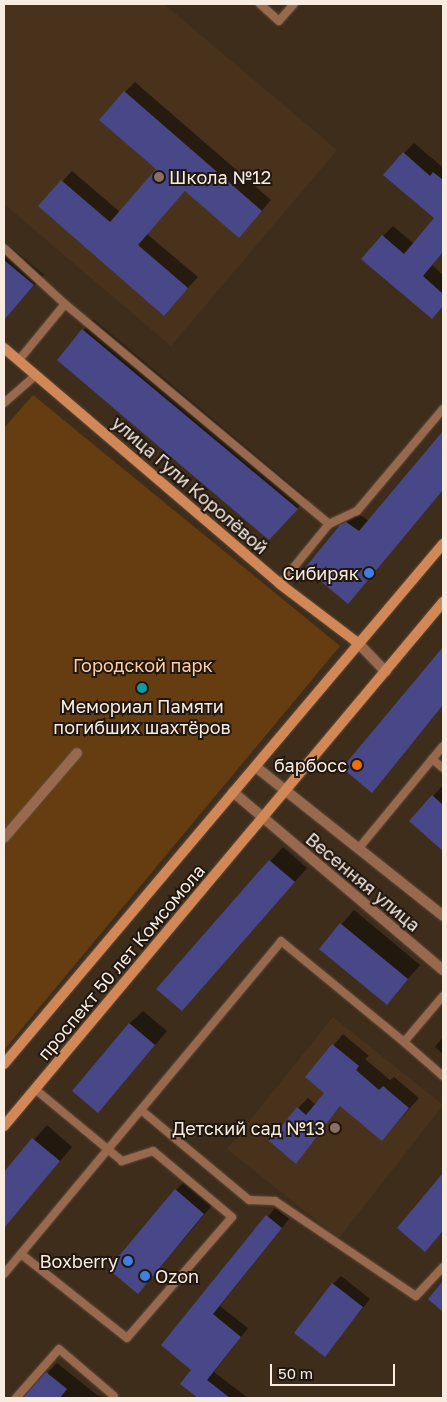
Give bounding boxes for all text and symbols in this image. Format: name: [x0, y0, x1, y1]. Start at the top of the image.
place label: Школа №12: [169, 166, 271, 188]
marker: Школа №12: [153, 171, 165, 183]
street label: улица Гули Королёвой: [108, 411, 272, 559]
place label: Сибиряк: [282, 562, 359, 584]
marker: Сибиряк: [363, 567, 375, 579]
park label: Городской парк: [73, 654, 213, 676]
marker: Мемориал Памяти погибших шахтёров: [136, 682, 148, 694]
place label: Мемориал Памяти погибших шахтёров: [53, 696, 231, 739]
place label: барбосс: [274, 754, 347, 776]
marker: барбосс: [351, 759, 363, 771]
street label: Весенняя улица: [301, 828, 425, 936]
street label: проспект 50 лет Комсомола: [33, 860, 209, 1064]
place label: Детский сад №13: [172, 1117, 325, 1139]
marker: Детский сад №13: [329, 1122, 341, 1134]
place label: Boxberry: [39, 1250, 118, 1272]
marker: Boxberry: [122, 1255, 134, 1267]
place label: Ozon: [155, 1265, 199, 1287]
marker: Ozon: [139, 1270, 151, 1282]
scale bar: [272, 1354, 397, 1386]
text: 50 m: [278, 1364, 313, 1382]

